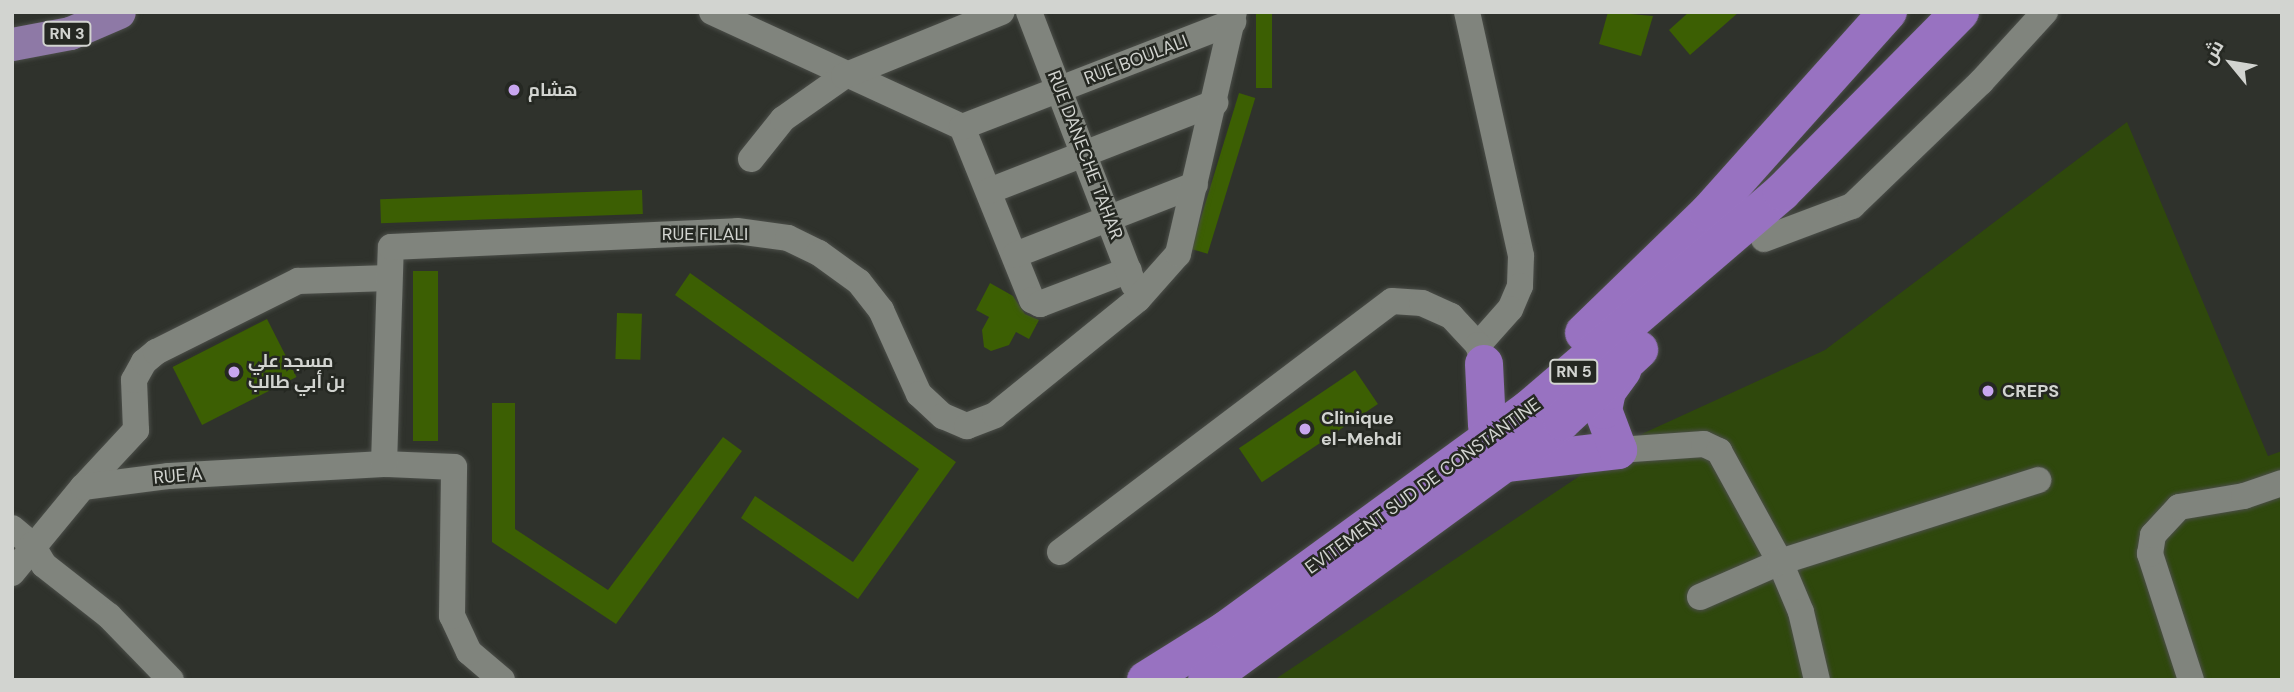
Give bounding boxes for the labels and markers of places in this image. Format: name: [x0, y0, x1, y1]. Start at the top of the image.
place label: هشام: [528, 79, 578, 101]
marker: هشام: [506, 82, 522, 98]
place label: مسجد علي بن أبي طالب: [248, 351, 345, 394]
marker: مسجد علي بن أبي طالب: [226, 364, 242, 380]
place label: CREPS: [2002, 380, 2059, 402]
marker: CREPS: [1980, 383, 1996, 399]
place label: Clinique el-Mehdi: [1321, 408, 1402, 450]
marker: Clinique el-Mehdi: [1295, 419, 1315, 439]

